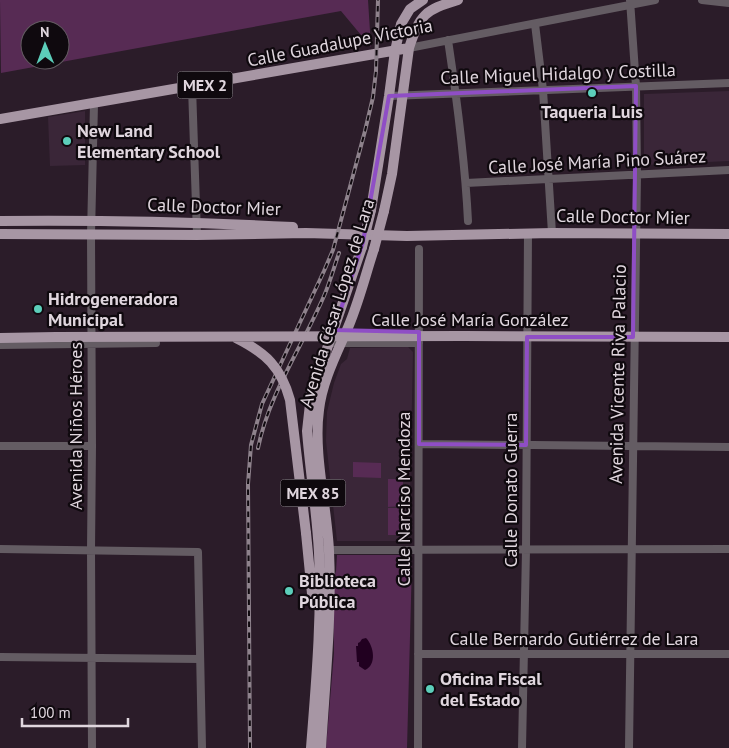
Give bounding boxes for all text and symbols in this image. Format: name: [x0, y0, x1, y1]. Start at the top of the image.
street label: Calle Guadalupe Victoria: [245, 13, 435, 72]
north arrow: [20, 20, 70, 70]
text: N: [40, 23, 50, 41]
street label: Calle Miguel Hidalgo y Costilla: [440, 58, 676, 89]
road number: MEX 2: [178, 72, 232, 98]
marker: Taqueria Luis: [586, 87, 598, 99]
place label: Taqueria Luis: [541, 100, 643, 123]
place label: New Land Elementary School: [77, 119, 221, 163]
marker: New Land Elementary School: [61, 135, 73, 147]
street label: Calle José María Pino Suárez: [487, 144, 706, 179]
street label: Calle Doctor Mier: [147, 193, 281, 220]
street label: Avenida César López de Lara: [294, 196, 379, 410]
street label: Calle Doctor Mier: [556, 204, 690, 229]
street label: Avenida Vicente Riva Palacio: [604, 264, 631, 484]
place label: Hidrogeneradora Municipal: [48, 287, 178, 331]
marker: Hidrogeneradora Municipal: [32, 303, 44, 315]
street label: Calle José María González: [371, 308, 569, 331]
street label: Avenida Niños Héroes: [64, 342, 87, 510]
street label: Calle Narciso Mendoza: [392, 412, 415, 586]
street label: Calle Donato Guerra: [499, 413, 522, 567]
road number: MEX 85: [280, 479, 346, 506]
place label: Biblioteca Pública: [299, 569, 376, 613]
marker: Biblioteca Pública: [283, 585, 295, 597]
street label: Calle Bernardo Gutiérrez de Lara: [449, 627, 699, 650]
place label: Oficina Fiscal del Estado: [440, 667, 542, 711]
marker: Oficina Fiscal del Estado: [424, 683, 436, 695]
scale bar: [22, 696, 129, 728]
text: 100 m: [30, 703, 71, 722]

